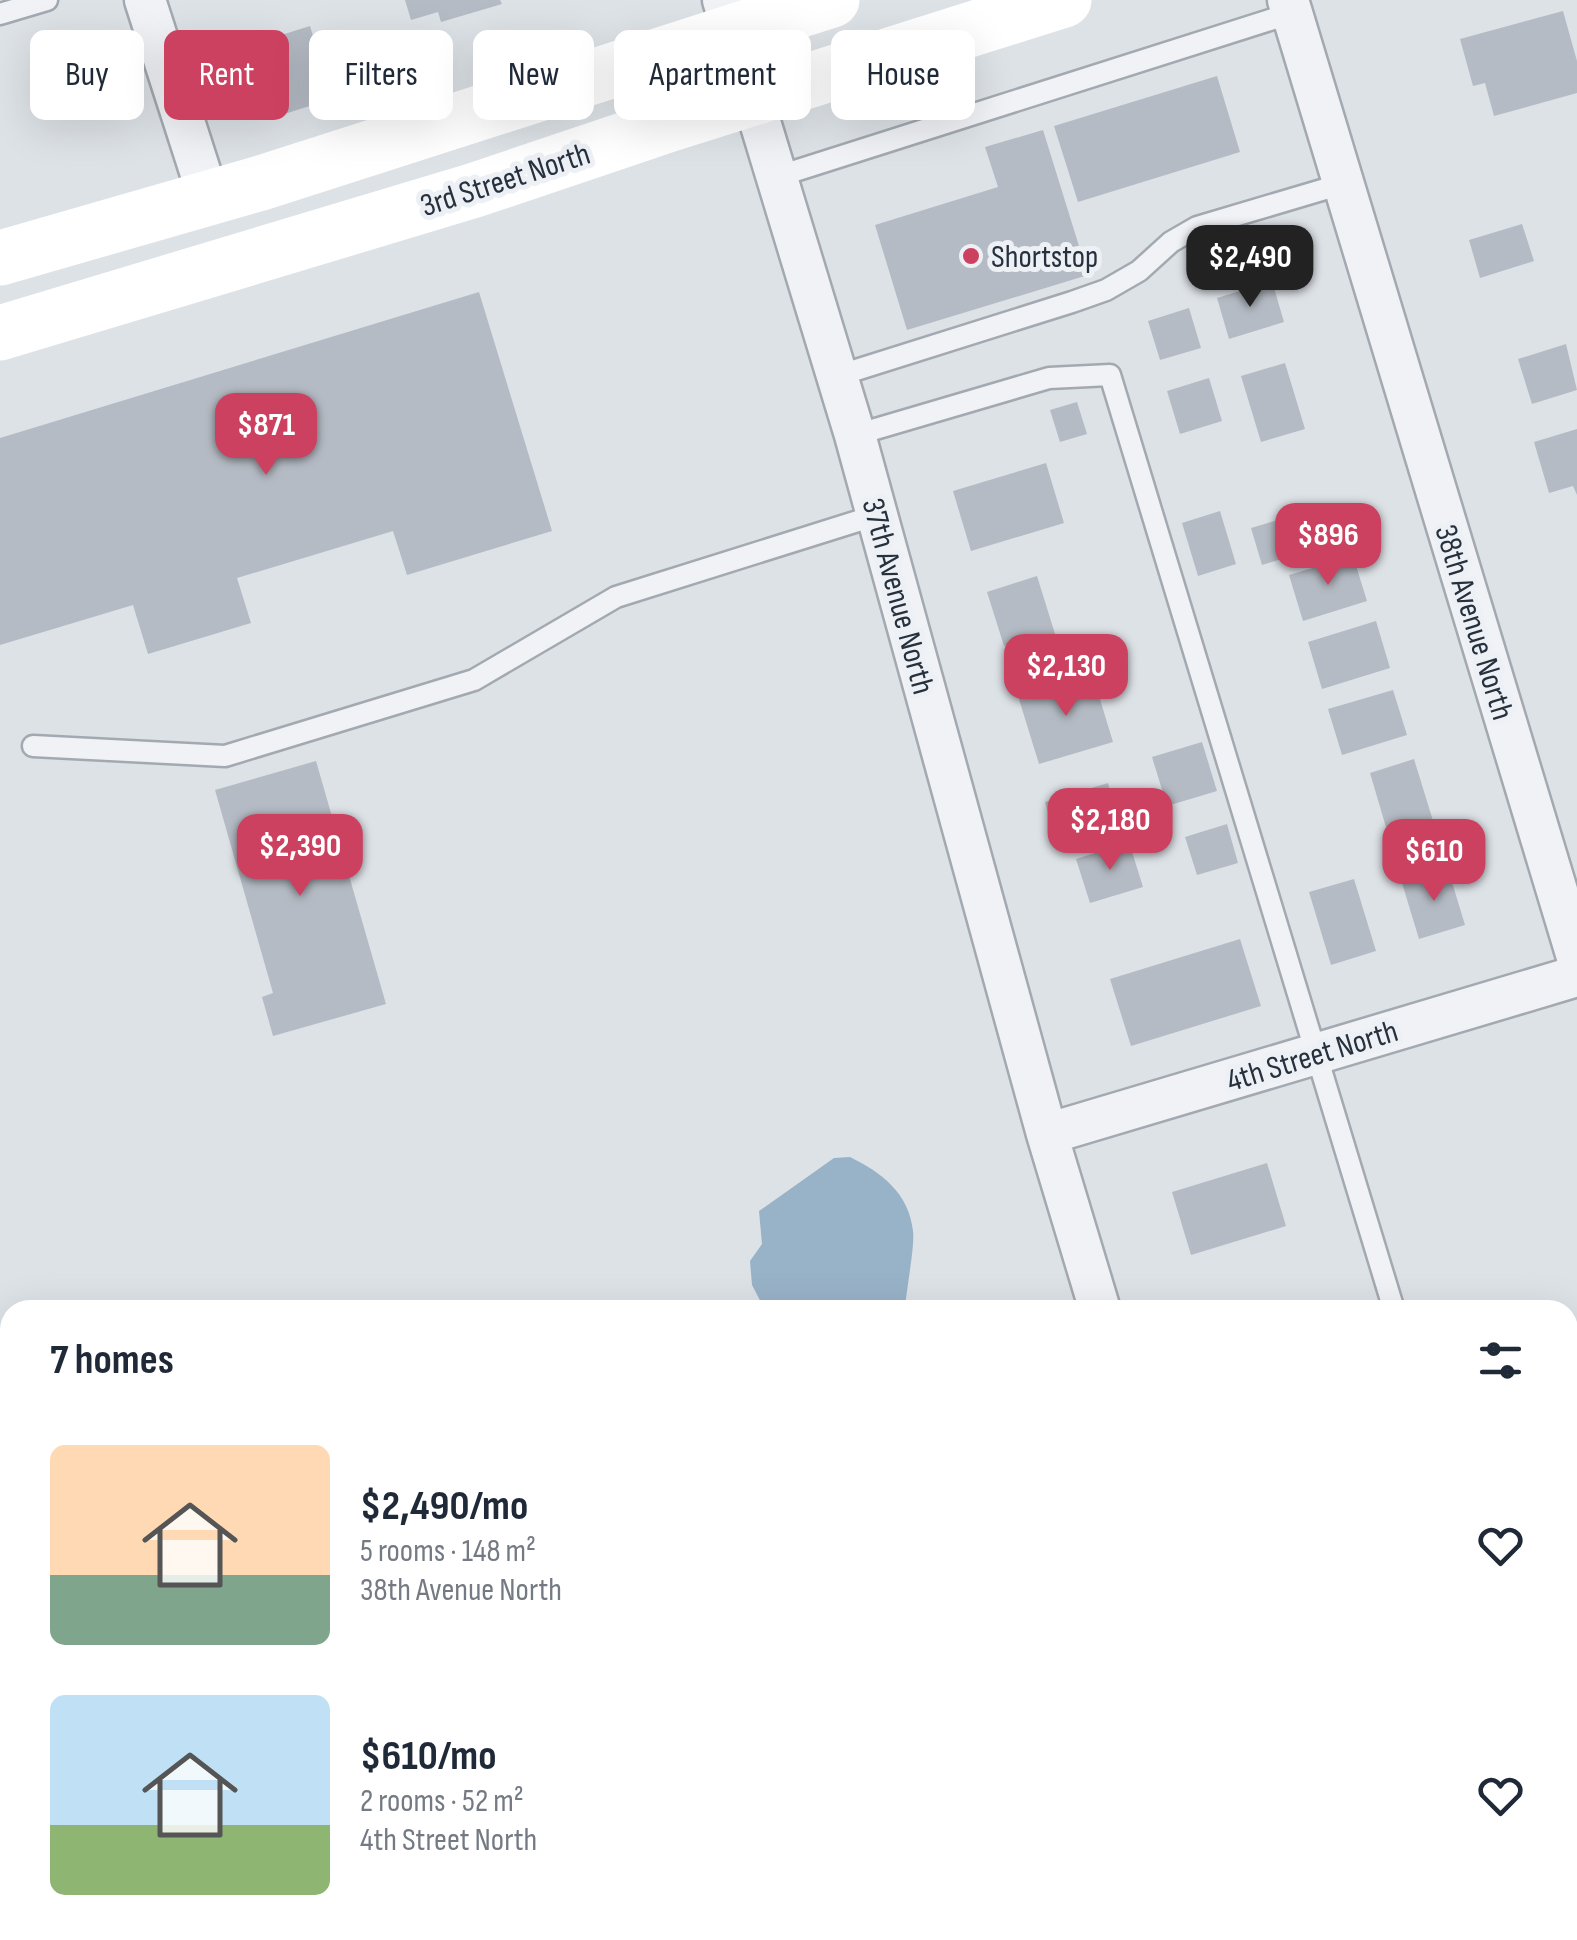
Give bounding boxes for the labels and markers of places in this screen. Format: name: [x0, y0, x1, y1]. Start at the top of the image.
pin: $2,490: [1169, 225, 1331, 310]
place label: Shortstop: [991, 238, 1098, 277]
marker: Shortstop: [960, 245, 982, 267]
pin: $871: [207, 393, 325, 478]
pin: $896: [1269, 503, 1387, 588]
pin: $2,130: [985, 634, 1147, 719]
pin: $2,180: [1029, 788, 1191, 873]
pin: $2,390: [219, 814, 381, 899]
pin: $610: [1375, 819, 1493, 904]

